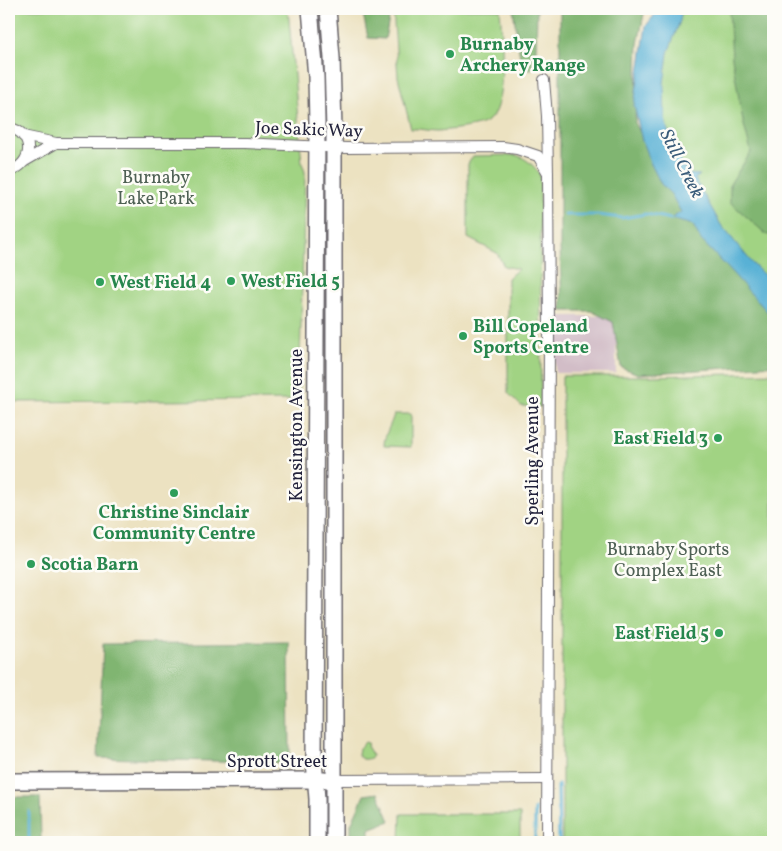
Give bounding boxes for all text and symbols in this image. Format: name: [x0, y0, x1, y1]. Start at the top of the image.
place label: Burnaby Archery Range: [460, 33, 585, 79]
marker: Burnaby Archery Range: [444, 48, 456, 60]
street label: Joe Sakic Way: [255, 116, 364, 145]
water label: Still Creek: [653, 125, 710, 203]
park label: Burnaby Lake Park: [117, 166, 195, 212]
place label: West Field 5: [241, 270, 340, 295]
place label: West Field 4: [110, 271, 211, 296]
marker: West Field 5: [225, 275, 237, 287]
marker: West Field 4: [94, 276, 106, 288]
place label: Bill Copeland Sports Centre: [473, 315, 589, 361]
marker: Bill Copeland Sports Centre: [457, 330, 469, 342]
street label: Kensington Avenue: [285, 349, 310, 501]
street label: Sperling Avenue: [521, 396, 546, 526]
place label: East Field 3: [613, 427, 708, 452]
marker: East Field 3: [712, 432, 724, 444]
marker: Christine Sinclair Community Centre: [168, 487, 180, 499]
place label: Christine Sinclair Community Centre: [93, 501, 255, 547]
park label: Burnaby Sports Complex East: [607, 538, 729, 584]
place label: Scotia Barn: [41, 553, 139, 578]
marker: Scotia Barn: [25, 558, 37, 570]
place label: East Field 5: [615, 622, 709, 647]
marker: East Field 5: [713, 627, 725, 639]
street label: Sprott Street: [227, 750, 327, 775]

